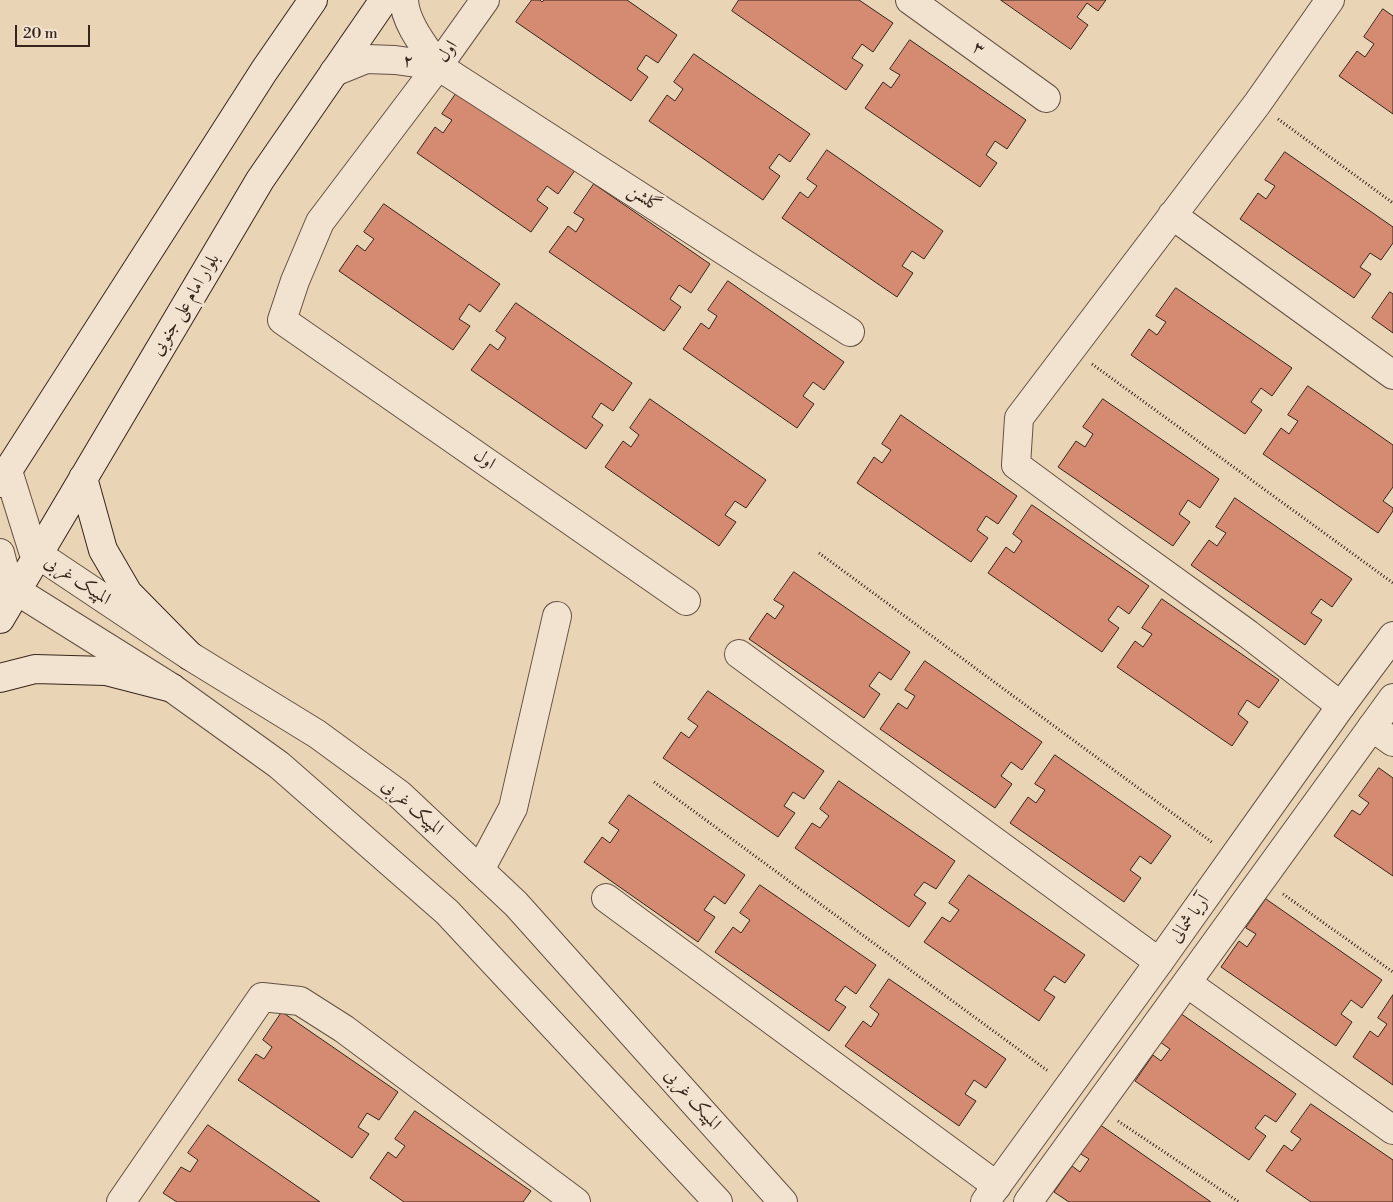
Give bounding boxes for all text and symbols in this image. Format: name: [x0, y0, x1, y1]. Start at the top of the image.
scale bar: [18, 15, 92, 47]
text: 20 m: [23, 24, 58, 43]
street label: اول: [433, 37, 463, 67]
street label: ۳: [967, 37, 989, 61]
street label: ۲: [401, 51, 415, 73]
street label: گلشن: [623, 180, 665, 218]
street label: بلوار امام علی جنوبی: [147, 250, 225, 360]
street label: اول: [469, 445, 499, 475]
street label: المپیک غربی: [40, 552, 114, 610]
street label: المپیک غربی: [377, 775, 447, 841]
street label: آریا شمالی: [1165, 891, 1215, 947]
street label: المپیک غربی: [659, 1065, 725, 1135]

